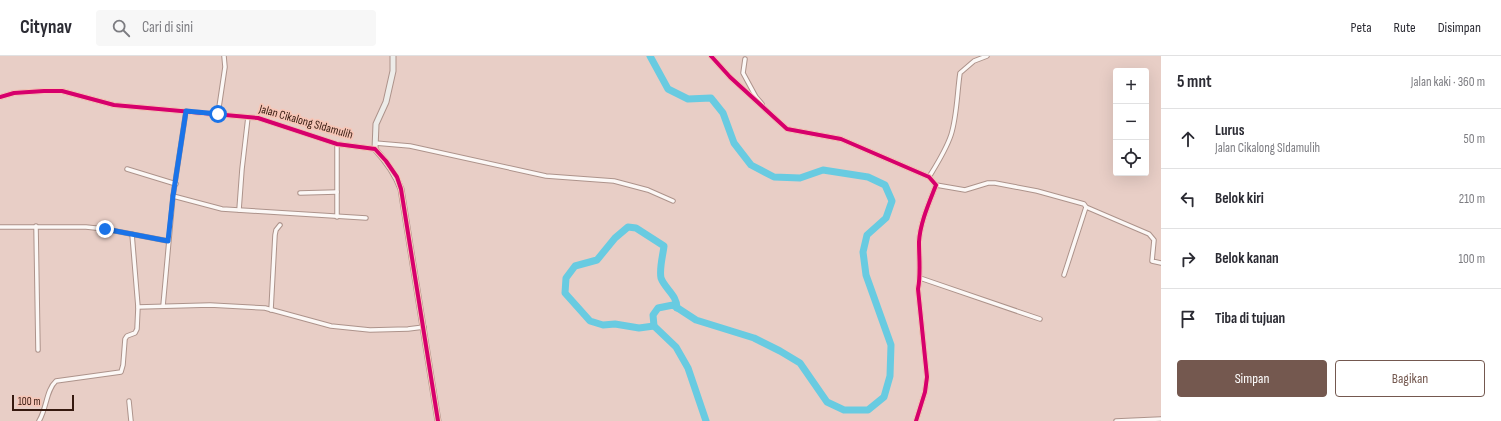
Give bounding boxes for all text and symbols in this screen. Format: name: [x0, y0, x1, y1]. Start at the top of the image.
search box: [96, 10, 376, 46]
text: Citynav: [20, 16, 72, 39]
icon: search: [110, 17, 132, 39]
text: Cari di sini: [142, 18, 193, 37]
text: Peta: [1351, 19, 1372, 36]
text: Rute: [1394, 19, 1416, 36]
text: Disimpan: [1438, 19, 1481, 36]
map controls: [1113, 68, 1149, 176]
button: +: [1113, 68, 1149, 104]
text: 5 mnt: [1177, 72, 1212, 92]
text: Jalan kaki · 360 m: [1411, 74, 1485, 90]
street label: Jalan Cikalong SIdamulih: [256, 101, 355, 143]
button: −: [1113, 104, 1149, 140]
route start: [209, 105, 227, 123]
text: Lurus: [1215, 121, 1244, 140]
icon: ahead: [1177, 128, 1199, 150]
text: 50 m: [1464, 131, 1485, 147]
button: locate: [1113, 140, 1149, 176]
text: Jalan Cikalong SIdamulih: [1215, 140, 1320, 156]
icon: left: [1177, 188, 1199, 210]
text: Belok kiri: [1215, 189, 1264, 208]
text: 210 m: [1459, 191, 1485, 207]
route end: [96, 220, 114, 238]
icon: right: [1177, 248, 1199, 270]
text: Belok kanan: [1215, 249, 1279, 268]
text: 100 m: [1458, 251, 1485, 267]
icon: arrive: [1177, 308, 1199, 330]
text: Tiba di tujuan: [1215, 309, 1285, 328]
button: Simpan: [1177, 360, 1327, 397]
button: Bagikan: [1335, 360, 1485, 397]
scale bar: [12, 393, 74, 412]
text: 100 m: [18, 395, 40, 408]

